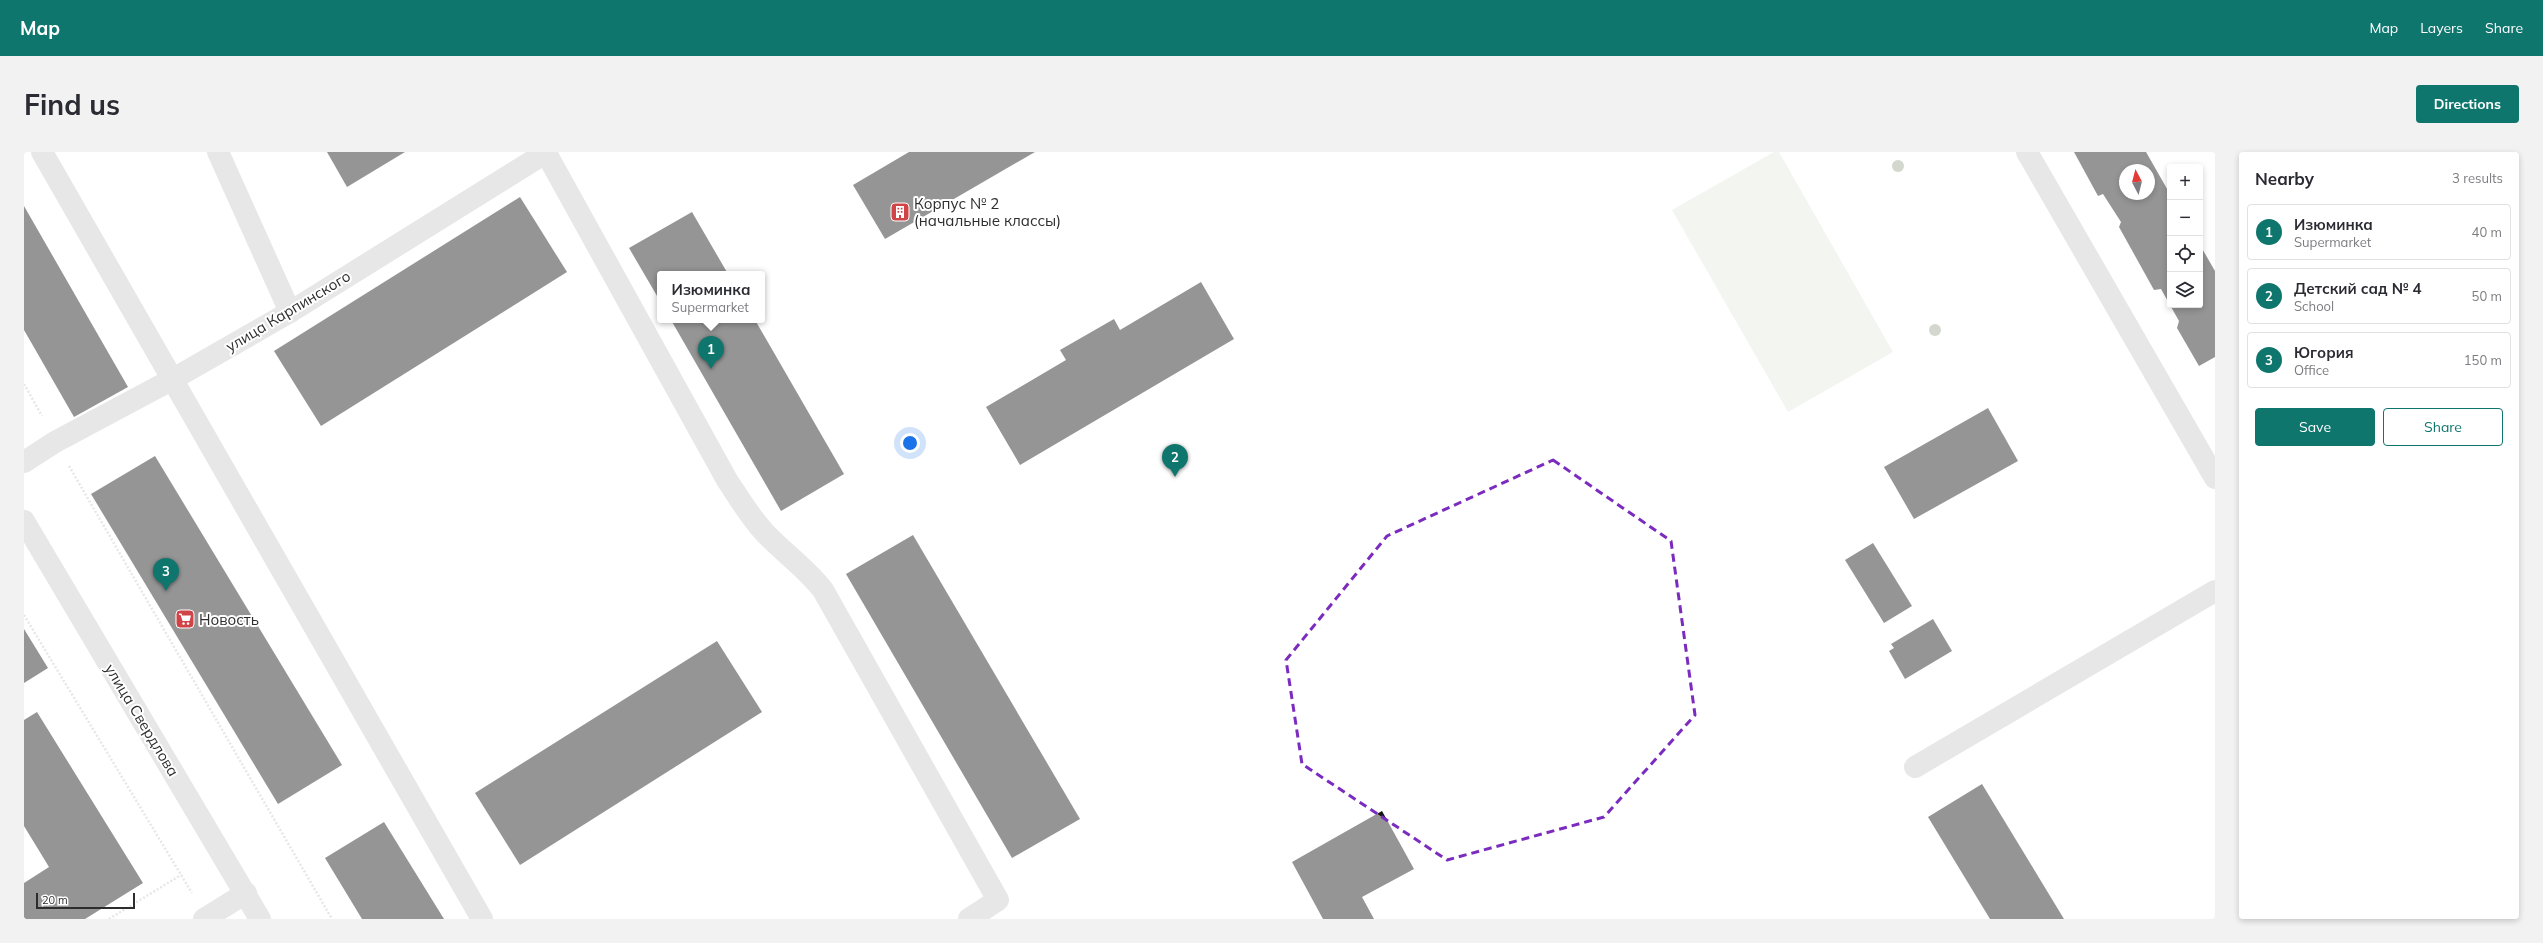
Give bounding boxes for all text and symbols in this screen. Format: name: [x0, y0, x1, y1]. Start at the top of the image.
text: Map: [20, 16, 60, 40]
text: Map: [2369, 19, 2398, 37]
text: Layers: [2420, 19, 2463, 37]
text: Share: [2485, 19, 2523, 37]
button: Directions: [2416, 85, 2519, 123]
text: Find us: [24, 87, 120, 122]
north arrow: [2119, 164, 2155, 200]
map controls: [2167, 164, 2203, 308]
button: +: [2167, 164, 2203, 200]
text: Nearby: [2255, 168, 2314, 189]
text: 3 results: [2452, 170, 2503, 186]
place label: Корпус № 2 (начальные классы): [914, 194, 1061, 230]
button: −: [2167, 200, 2203, 236]
building icon: Корпус № 2 (начальные классы): [889, 201, 911, 223]
text: Изюминка: [2294, 215, 2373, 234]
text: 1: [2265, 224, 2273, 240]
text: 40 m: [2472, 224, 2502, 240]
text: Supermarket: [2294, 234, 2371, 250]
button: locate: [2167, 236, 2203, 272]
street label: улица Карпинского: [222, 266, 354, 356]
popup: [657, 271, 765, 323]
button: layers: [2167, 272, 2203, 308]
text: Детский сад № 4: [2294, 279, 2422, 298]
text: Изюминка: [672, 280, 750, 299]
text: 2: [2265, 288, 2273, 304]
text: 50 m: [2472, 288, 2502, 304]
text: School: [2294, 298, 2334, 314]
text: Supermarket: [672, 299, 749, 315]
pin: 1: [698, 336, 724, 369]
text: Югория: [2294, 343, 2354, 362]
text: 3: [2265, 352, 2273, 368]
text: 150 m: [2464, 352, 2502, 368]
text: Office: [2294, 362, 2329, 378]
button: Save: [2255, 408, 2375, 446]
button: Share: [2383, 408, 2503, 446]
your location: [900, 433, 920, 453]
pin: 2: [1162, 444, 1188, 477]
pin: 3: [153, 558, 179, 591]
supermarket icon: Новость: [174, 608, 196, 630]
place label: Новость: [199, 610, 259, 629]
street label: улица Свердлова: [101, 660, 183, 780]
scale bar: [36, 891, 135, 910]
text: 20 m: [42, 893, 68, 907]

